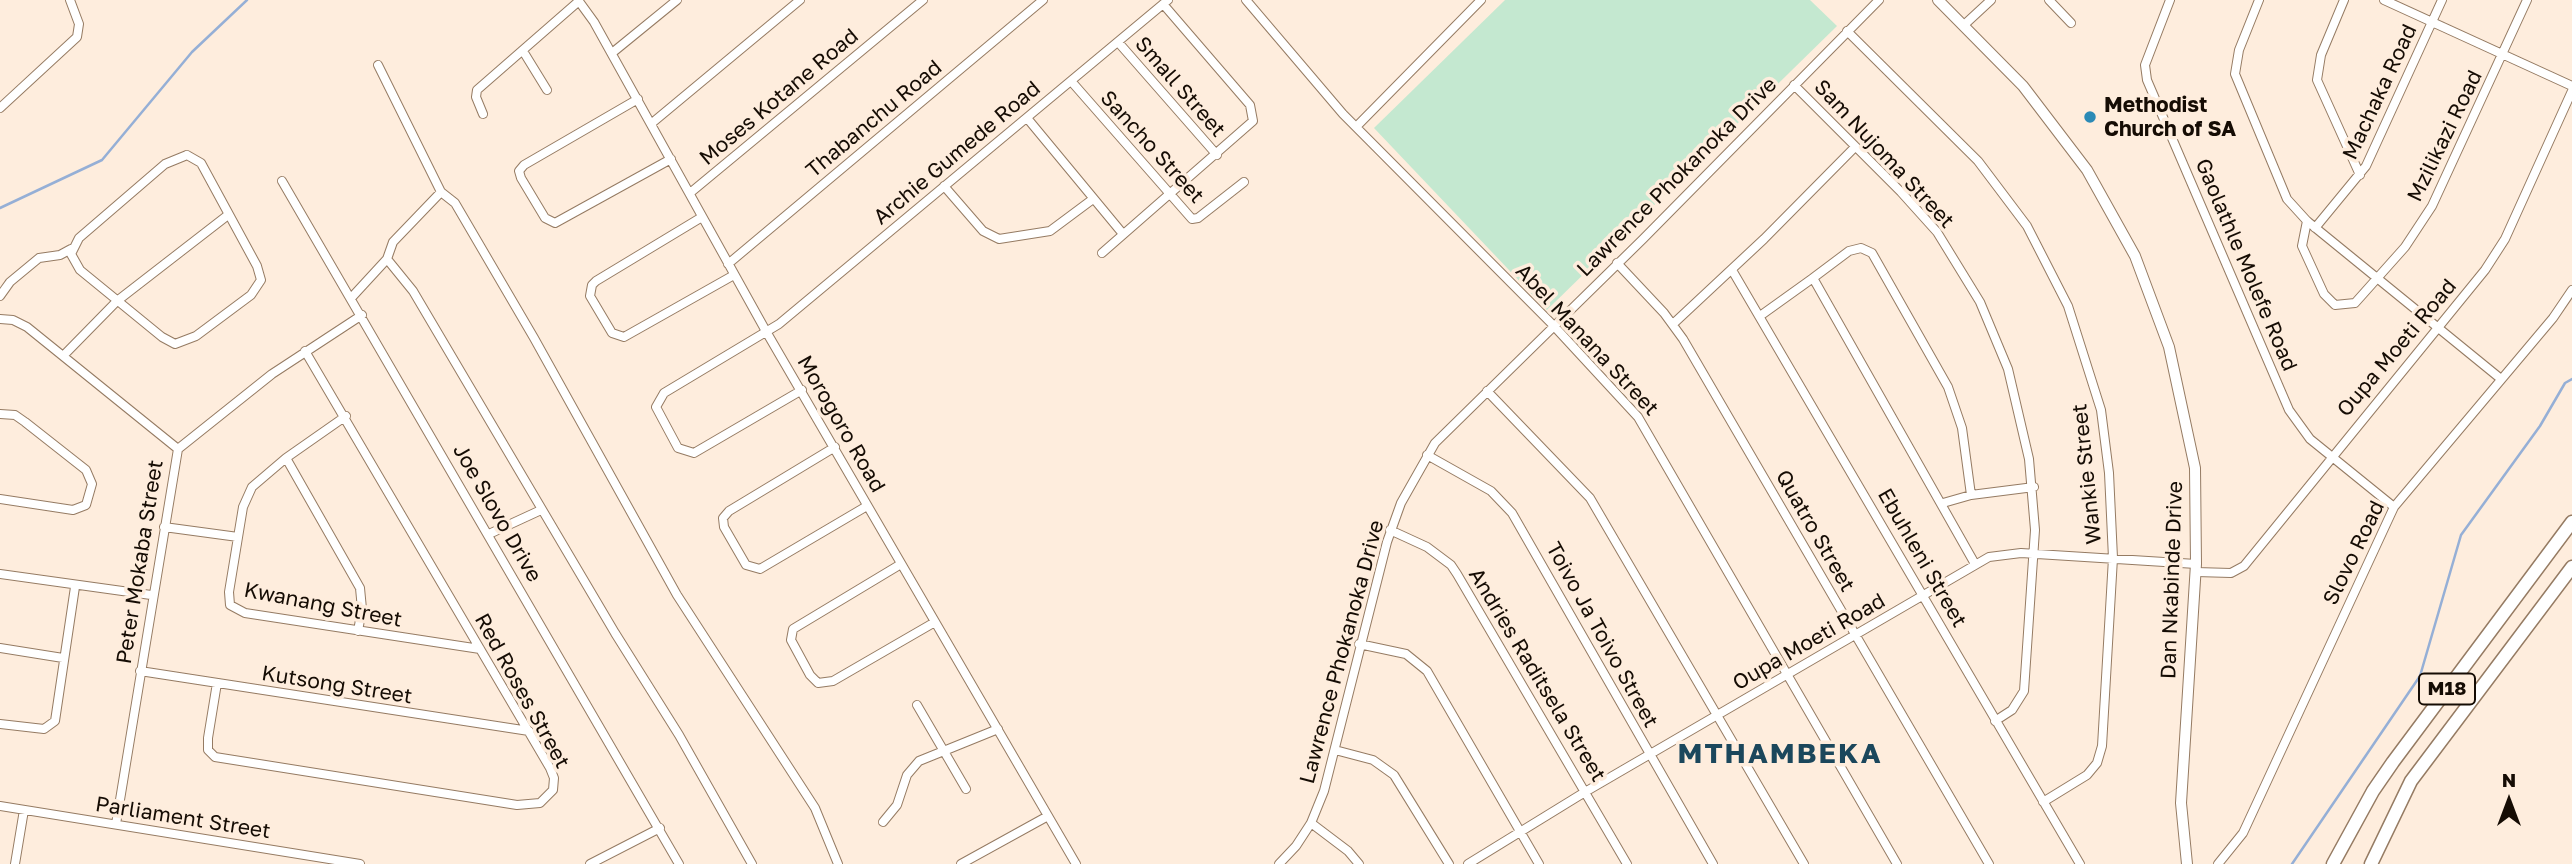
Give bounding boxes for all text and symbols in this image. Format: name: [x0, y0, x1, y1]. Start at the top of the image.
street label: Machaka Road: [2338, 20, 2422, 164]
street label: Moses Kotane Road: [695, 23, 863, 171]
street label: Small Street: [1130, 32, 1230, 142]
street label: Thabanchu Road: [801, 55, 947, 183]
street label: Mzilikazi Road: [2402, 66, 2488, 206]
street label: Lawrence Phokanoka Drive: [1572, 72, 1782, 282]
street label: Sam Nujoma Street: [1809, 75, 1959, 233]
street label: Archie Gumede Road: [869, 76, 1045, 230]
street label: Sancho Street: [1095, 86, 1209, 208]
place label: Methodist Church of SA: [2104, 92, 2236, 142]
marker: Methodist Church of SA: [2082, 109, 2098, 125]
street label: Gaolathle Molefe Road: [2190, 155, 2302, 375]
street label: Abel Manana Street: [1510, 259, 1664, 421]
street label: Oupa Moeti Road: [2332, 274, 2462, 422]
street label: Morogoro Road: [792, 351, 890, 497]
street label: Wankie Street: [2067, 402, 2107, 546]
street label: Joe Slovo Drive: [447, 440, 547, 586]
street label: Peter Mokaba Street: [111, 458, 169, 666]
street label: Quatro Street: [1770, 466, 1860, 596]
street label: Dan Nkabinde Drive: [2156, 481, 2188, 679]
street label: Ebuhleni Street: [1872, 484, 1972, 632]
street label: Slovo Road: [2318, 497, 2390, 609]
street label: Lawrence Phokanoka Drive: [1295, 517, 1389, 787]
street label: Toivo Ja Toivo Street: [1541, 538, 1663, 732]
street label: Andries Raditsela Street: [1463, 564, 1611, 786]
street label: Kwanang Street: [242, 577, 404, 633]
street label: Oupa Moeti Road: [1728, 588, 1890, 696]
street label: Red Roses Street: [469, 609, 575, 773]
street label: Kutsong Street: [260, 661, 414, 709]
road number: M18: [2419, 674, 2475, 704]
district label: MTHAMBEKA: [1679, 737, 1881, 771]
north arrow: [2474, 766, 2544, 836]
text: N: [2502, 768, 2516, 791]
street label: Parliament Street: [94, 792, 272, 844]

